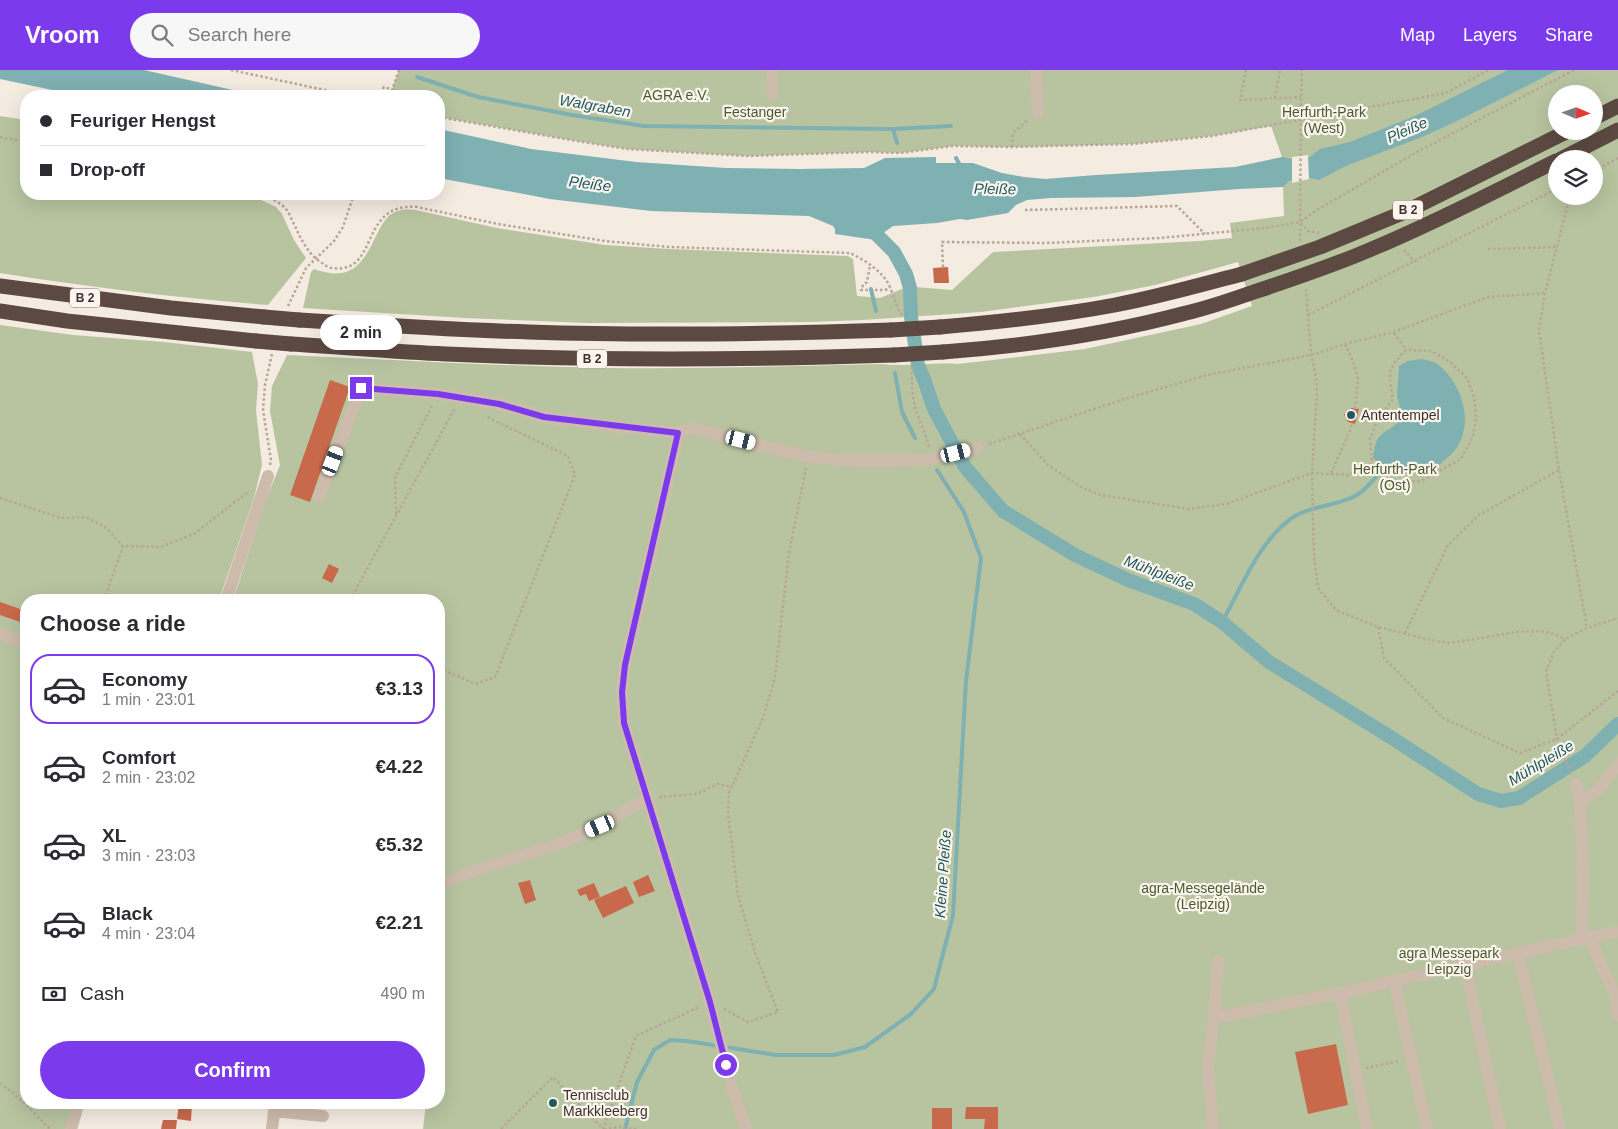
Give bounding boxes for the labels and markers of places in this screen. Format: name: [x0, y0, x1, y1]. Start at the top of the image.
place label: Antentempel: [1361, 407, 1440, 423]
marker: Antentempel: [1345, 409, 1357, 421]
place label: Tennisclub Markkleeberg: [563, 1087, 648, 1119]
marker: Tennisclub Markkleeberg: [547, 1097, 559, 1109]

